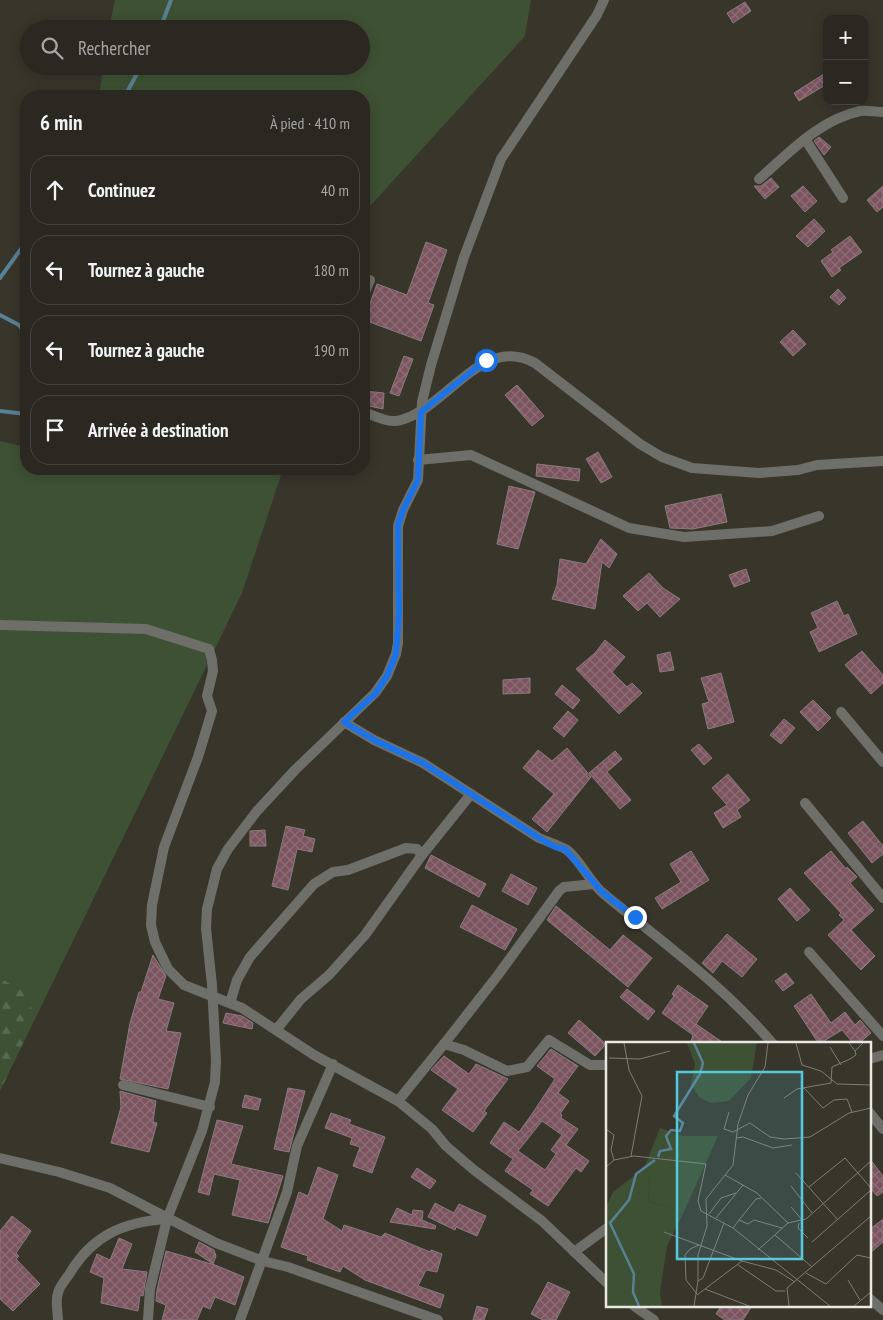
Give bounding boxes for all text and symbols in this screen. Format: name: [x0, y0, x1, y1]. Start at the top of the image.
map controls: [823, 15, 868, 105]
button: +: [823, 15, 868, 60]
search box: [20, 20, 370, 75]
icon: search: [38, 34, 66, 62]
text: Rechercher: [78, 36, 150, 60]
button: −: [823, 60, 868, 105]
text: 6 min: [40, 109, 82, 136]
text: À pied · 410 m: [270, 113, 350, 133]
icon: ahead: [41, 176, 69, 204]
text: Continuez: [88, 178, 155, 202]
text: 40 m: [321, 180, 349, 200]
icon: left: [41, 256, 69, 284]
text: Tournez à gauche: [88, 258, 205, 282]
text: 180 m: [314, 260, 349, 280]
icon: left: [41, 336, 69, 364]
text: Tournez à gauche: [88, 338, 205, 362]
text: 190 m: [314, 340, 349, 360]
route start: [475, 349, 498, 372]
icon: arrive: [41, 416, 69, 444]
text: Arrivée à destination: [88, 418, 229, 442]
route end: [624, 906, 647, 929]
inset map: [606, 1042, 870, 1308]

